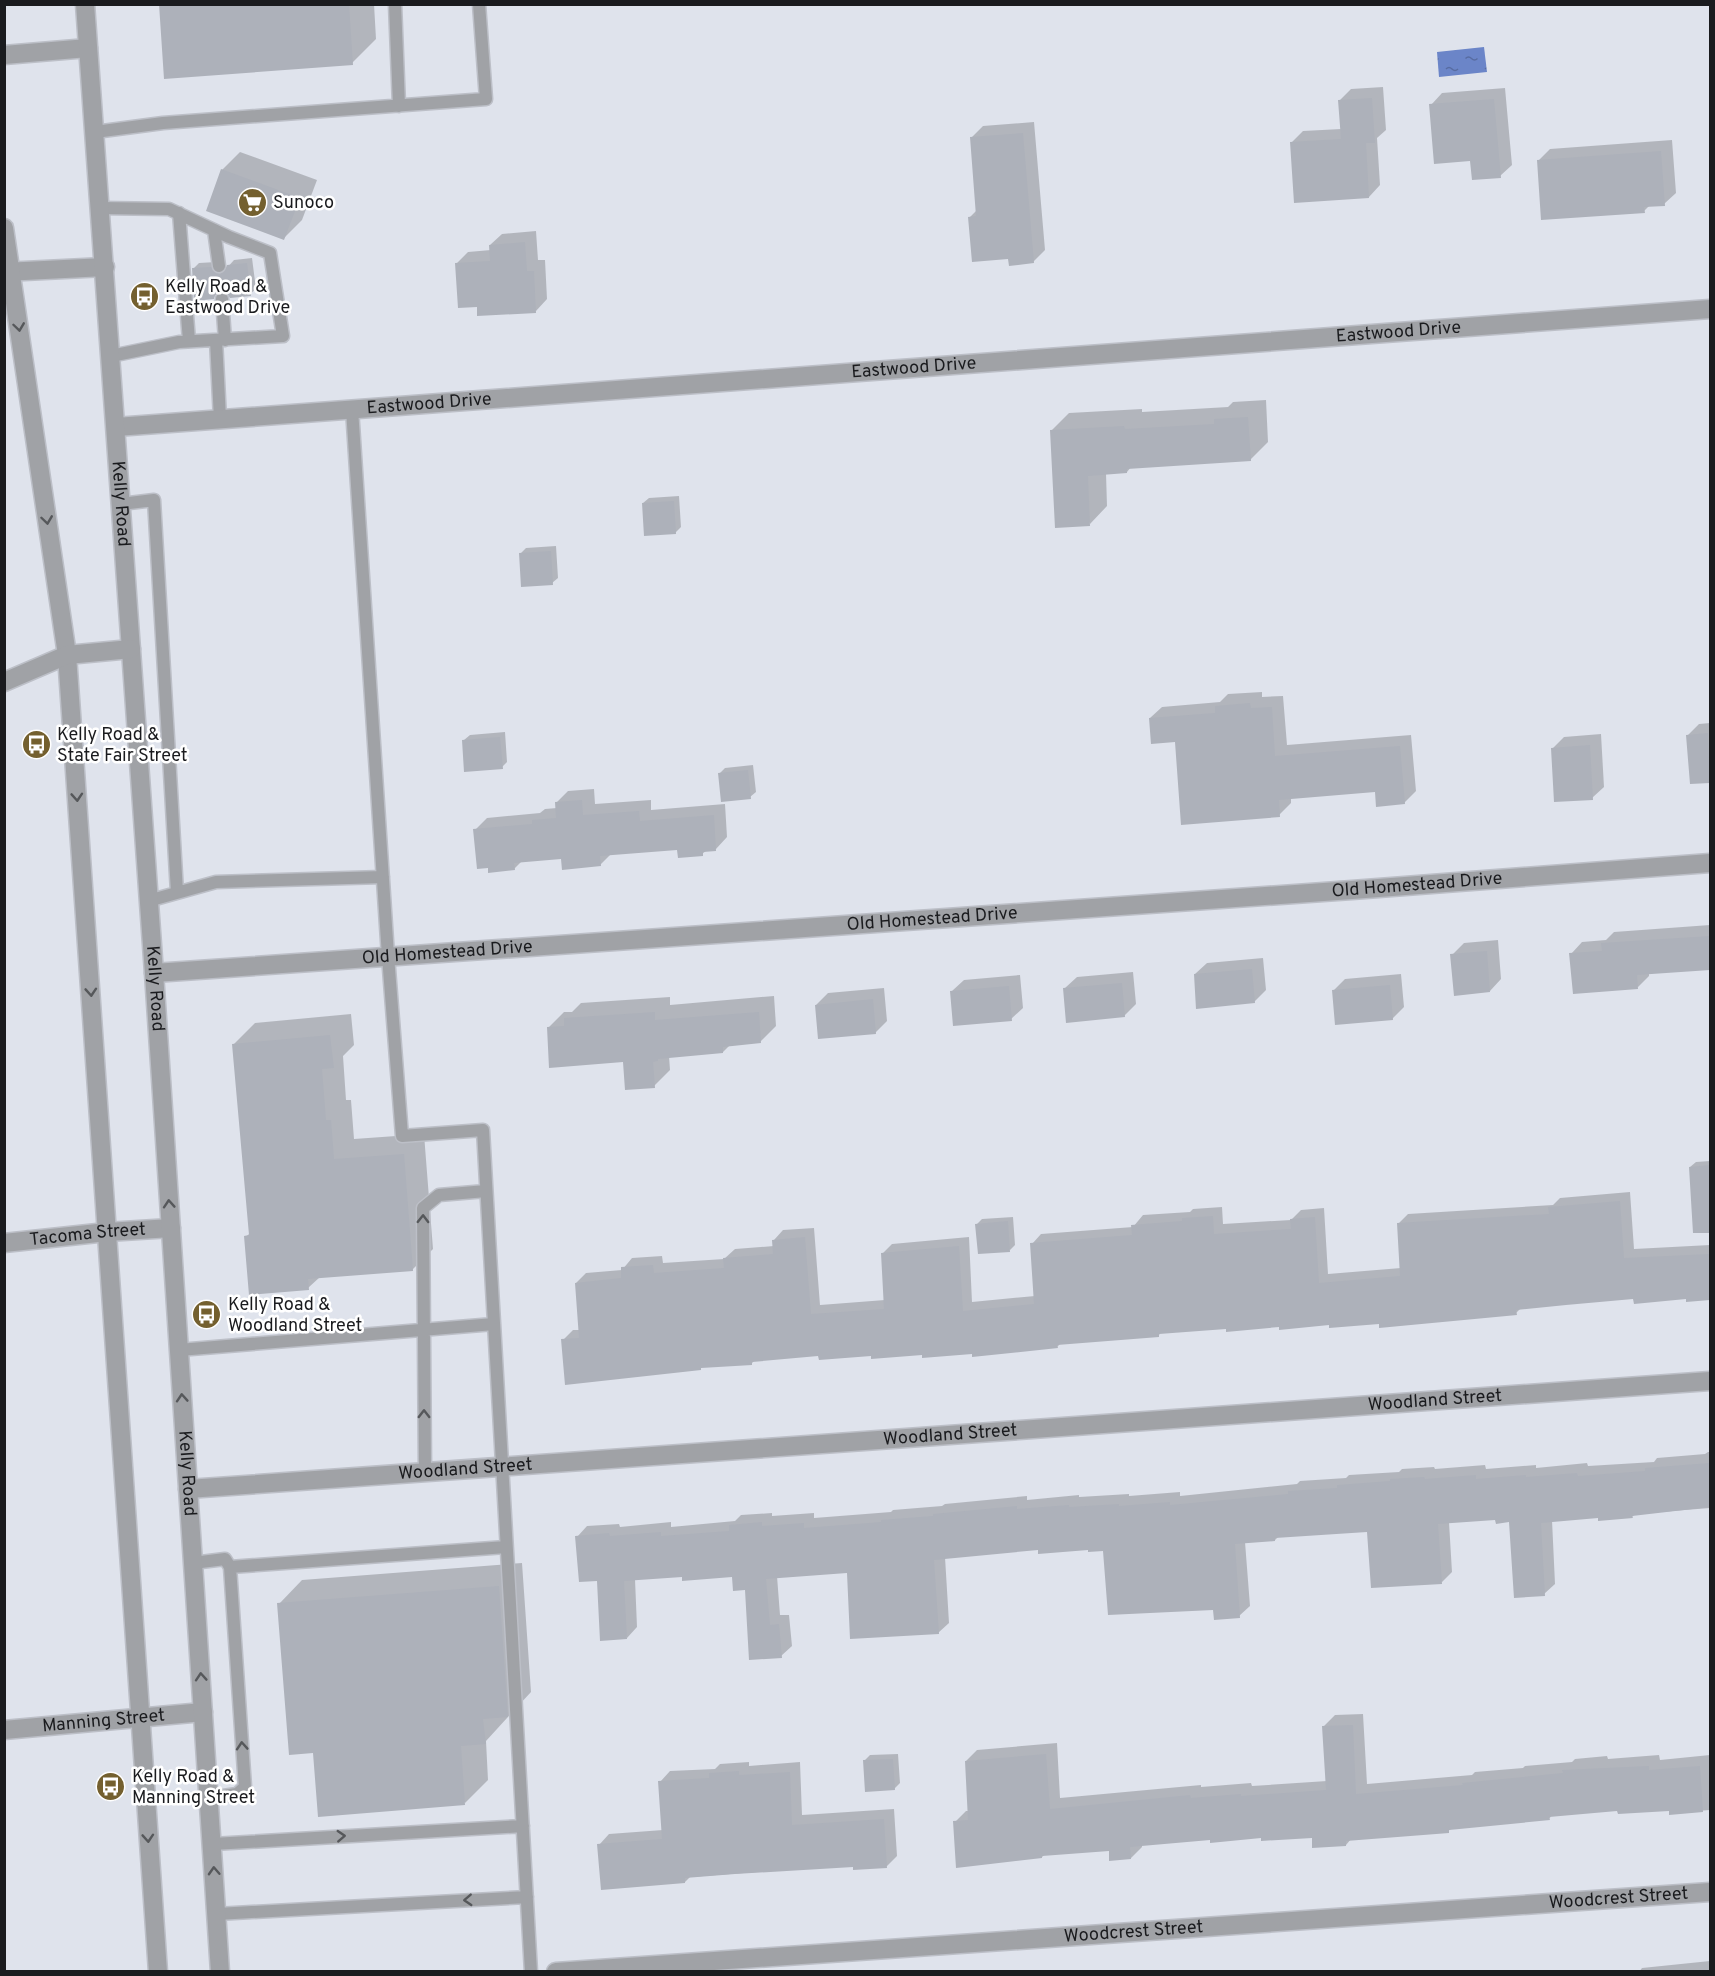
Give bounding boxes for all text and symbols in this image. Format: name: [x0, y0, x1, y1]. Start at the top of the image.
supermarket icon: Sunoco: [236, 187, 268, 219]
place label: Sunoco: [273, 192, 334, 215]
place label: Kelly Road & Eastwood Drive: [165, 276, 290, 320]
bus stop icon: Kelly Road & Eastwood Drive: [128, 281, 160, 313]
street label: Eastwood Drive: [1335, 316, 1462, 348]
one-way arrow: [12, 323, 24, 332]
street label: Eastwood Drive: [850, 352, 977, 384]
street label: Eastwood Drive: [366, 388, 493, 420]
street label: Kelly Road: [106, 460, 135, 547]
one-way arrow: [40, 516, 52, 525]
place label: Kelly Road & State Fair Street: [57, 724, 187, 768]
bus stop icon: Kelly Road & State Fair Street: [20, 729, 52, 761]
one-way arrow: [70, 793, 83, 802]
street label: Old Homestead Drive: [1331, 867, 1503, 903]
street label: Old Homestead Drive: [846, 902, 1018, 936]
street label: Old Homestead Drive: [361, 935, 533, 970]
street label: Kelly Road: [141, 945, 169, 1032]
one-way arrow: [84, 987, 97, 996]
one-way arrow: [163, 1199, 176, 1208]
one-way arrow: [417, 1214, 429, 1223]
street label: Tacoma Street: [28, 1218, 146, 1252]
place label: Kelly Road & Woodland Street: [228, 1294, 362, 1338]
bus stop icon: Kelly Road & Woodland Street: [191, 1299, 223, 1331]
street label: Woodland Street: [1367, 1384, 1503, 1417]
one-way arrow: [176, 1394, 189, 1403]
one-way arrow: [418, 1409, 430, 1418]
street label: Woodland Street: [882, 1419, 1018, 1451]
street label: Kelly Road: [173, 1430, 201, 1517]
street label: Woodland Street: [397, 1453, 533, 1486]
one-way arrow: [195, 1672, 208, 1681]
street label: Manning Street: [41, 1704, 166, 1738]
one-way arrow: [236, 1742, 249, 1751]
place label: Kelly Road & Manning Street: [132, 1766, 255, 1810]
bus stop icon: Kelly Road & Manning Street: [95, 1771, 127, 1803]
one-way arrow: [336, 1830, 345, 1843]
one-way arrow: [142, 1833, 155, 1842]
one-way arrow: [208, 1867, 221, 1876]
street label: Woodcrest Street: [1548, 1882, 1689, 1915]
one-way arrow: [464, 1894, 473, 1907]
street label: Woodcrest Street: [1063, 1916, 1204, 1948]

